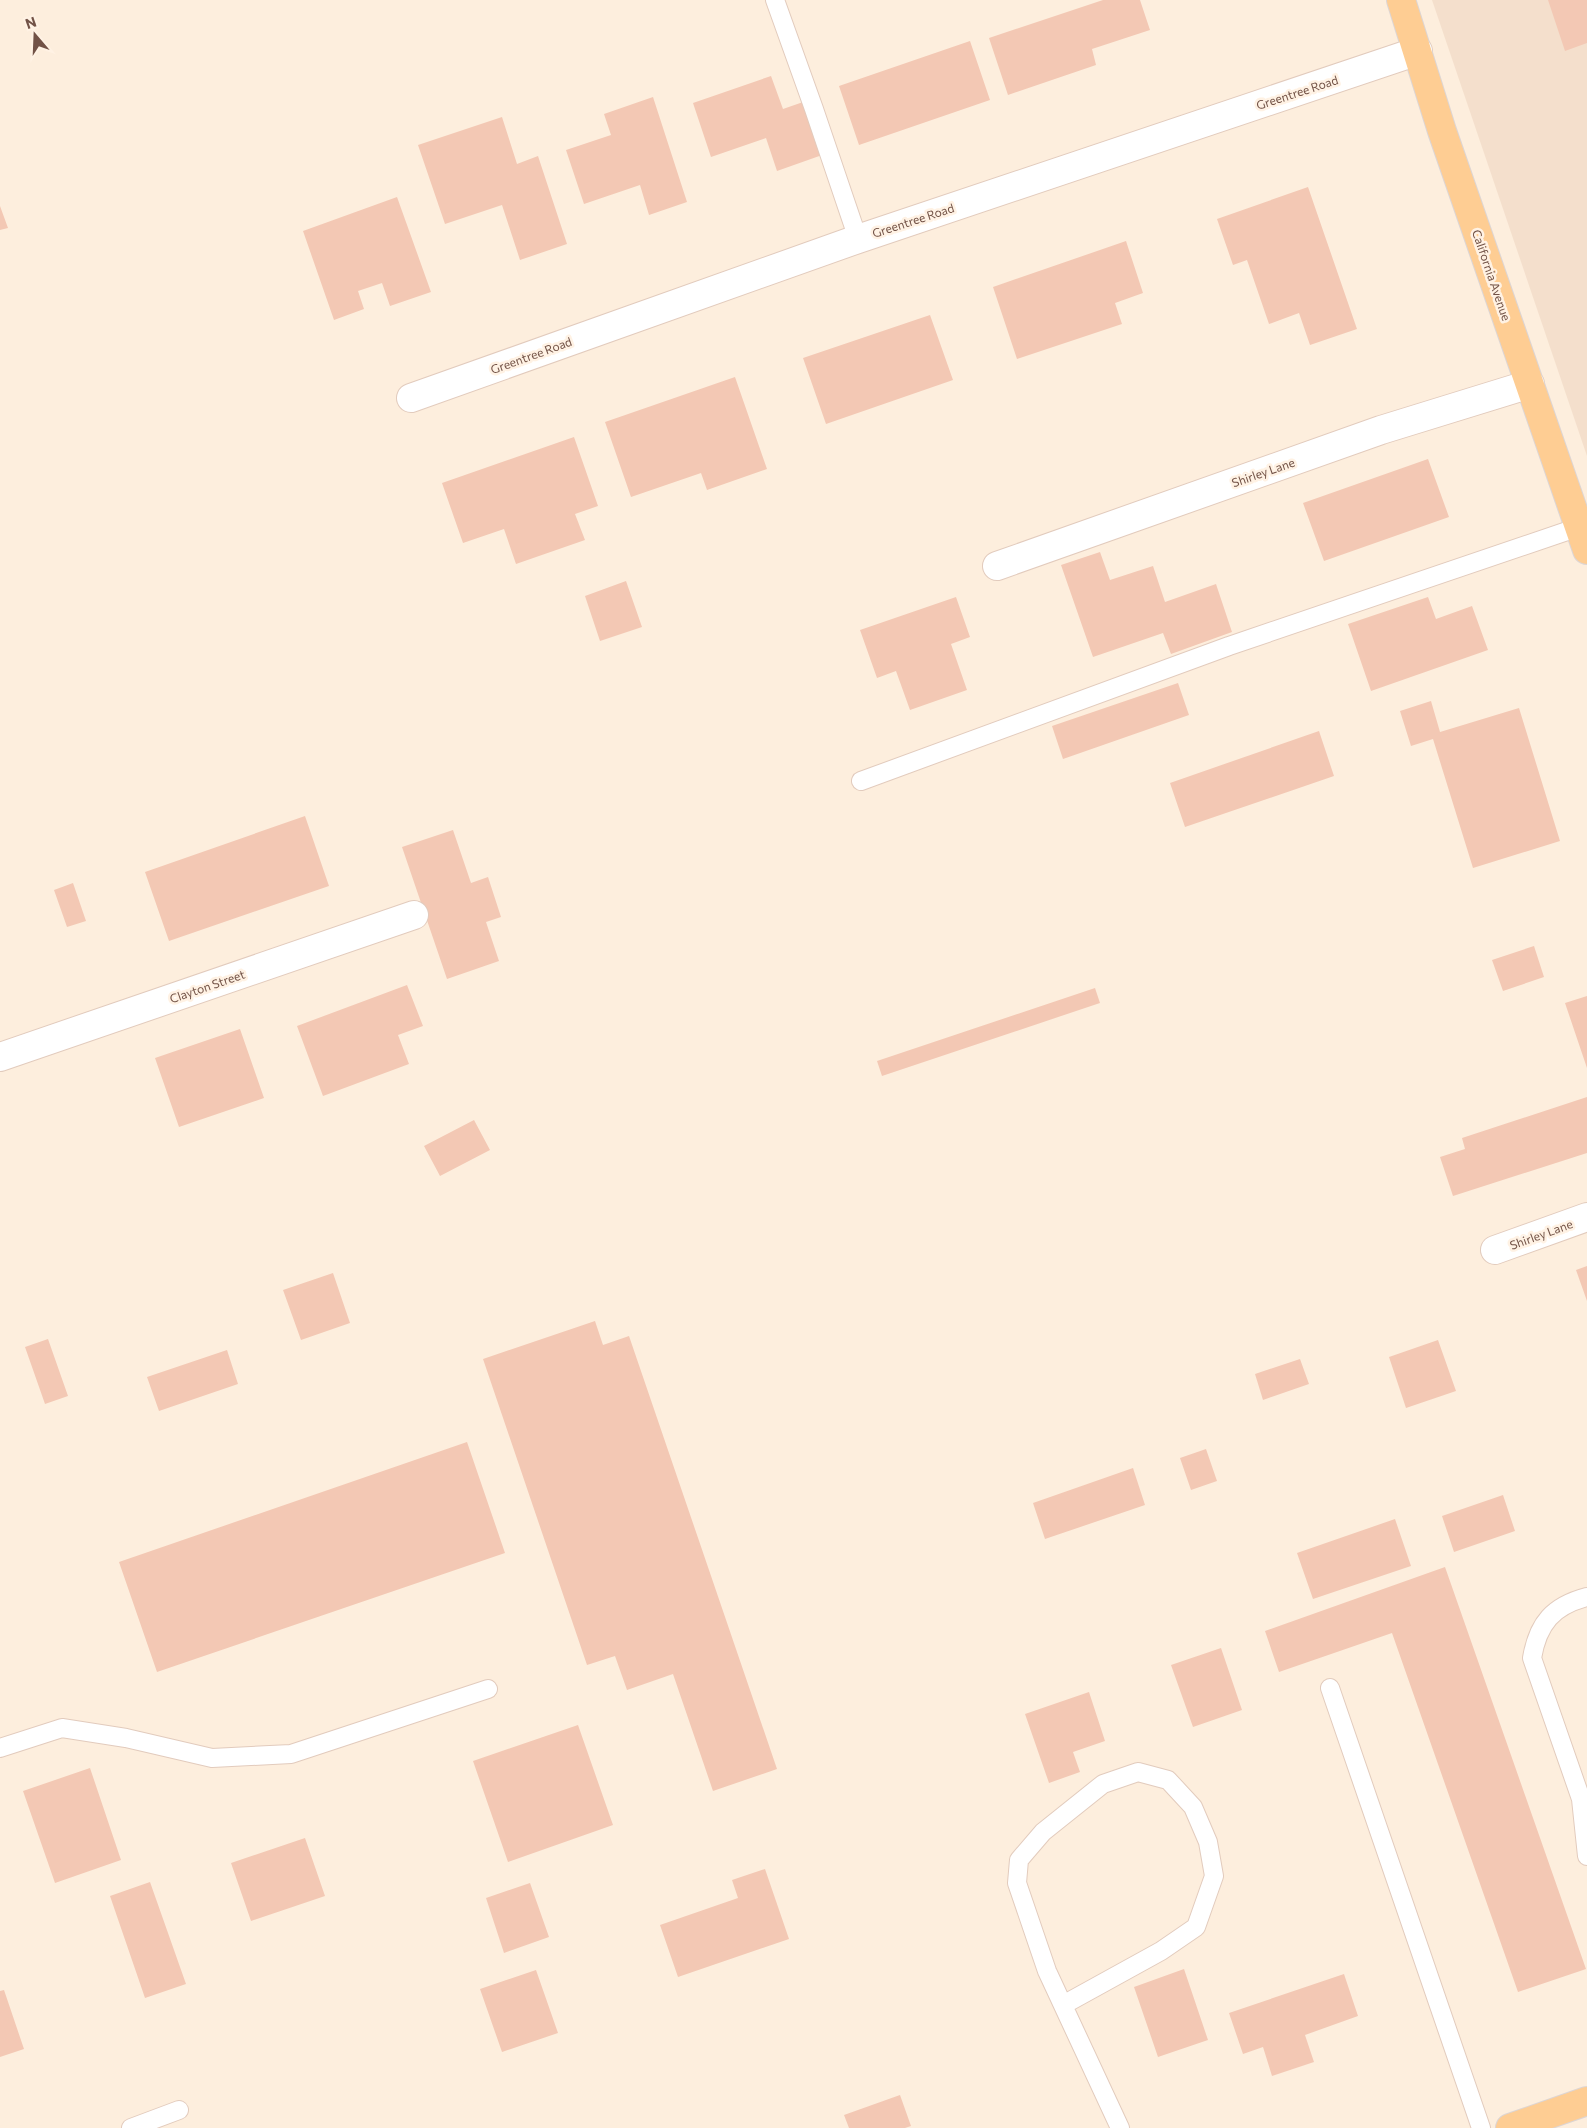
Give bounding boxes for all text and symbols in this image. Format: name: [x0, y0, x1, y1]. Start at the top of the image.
north arrow: [10, 10, 60, 60]
text: N: [23, 12, 38, 32]
street label: Greentree Road: [1254, 72, 1340, 112]
street label: Greentree Road: [870, 200, 956, 240]
street label: California Avenue: [1470, 228, 1514, 322]
street label: Greentree Road: [488, 334, 574, 376]
street label: Shirley Lane: [1230, 455, 1296, 489]
street label: Clayton Street: [168, 967, 247, 1005]
street label: Shirley Lane: [1508, 1216, 1574, 1252]

